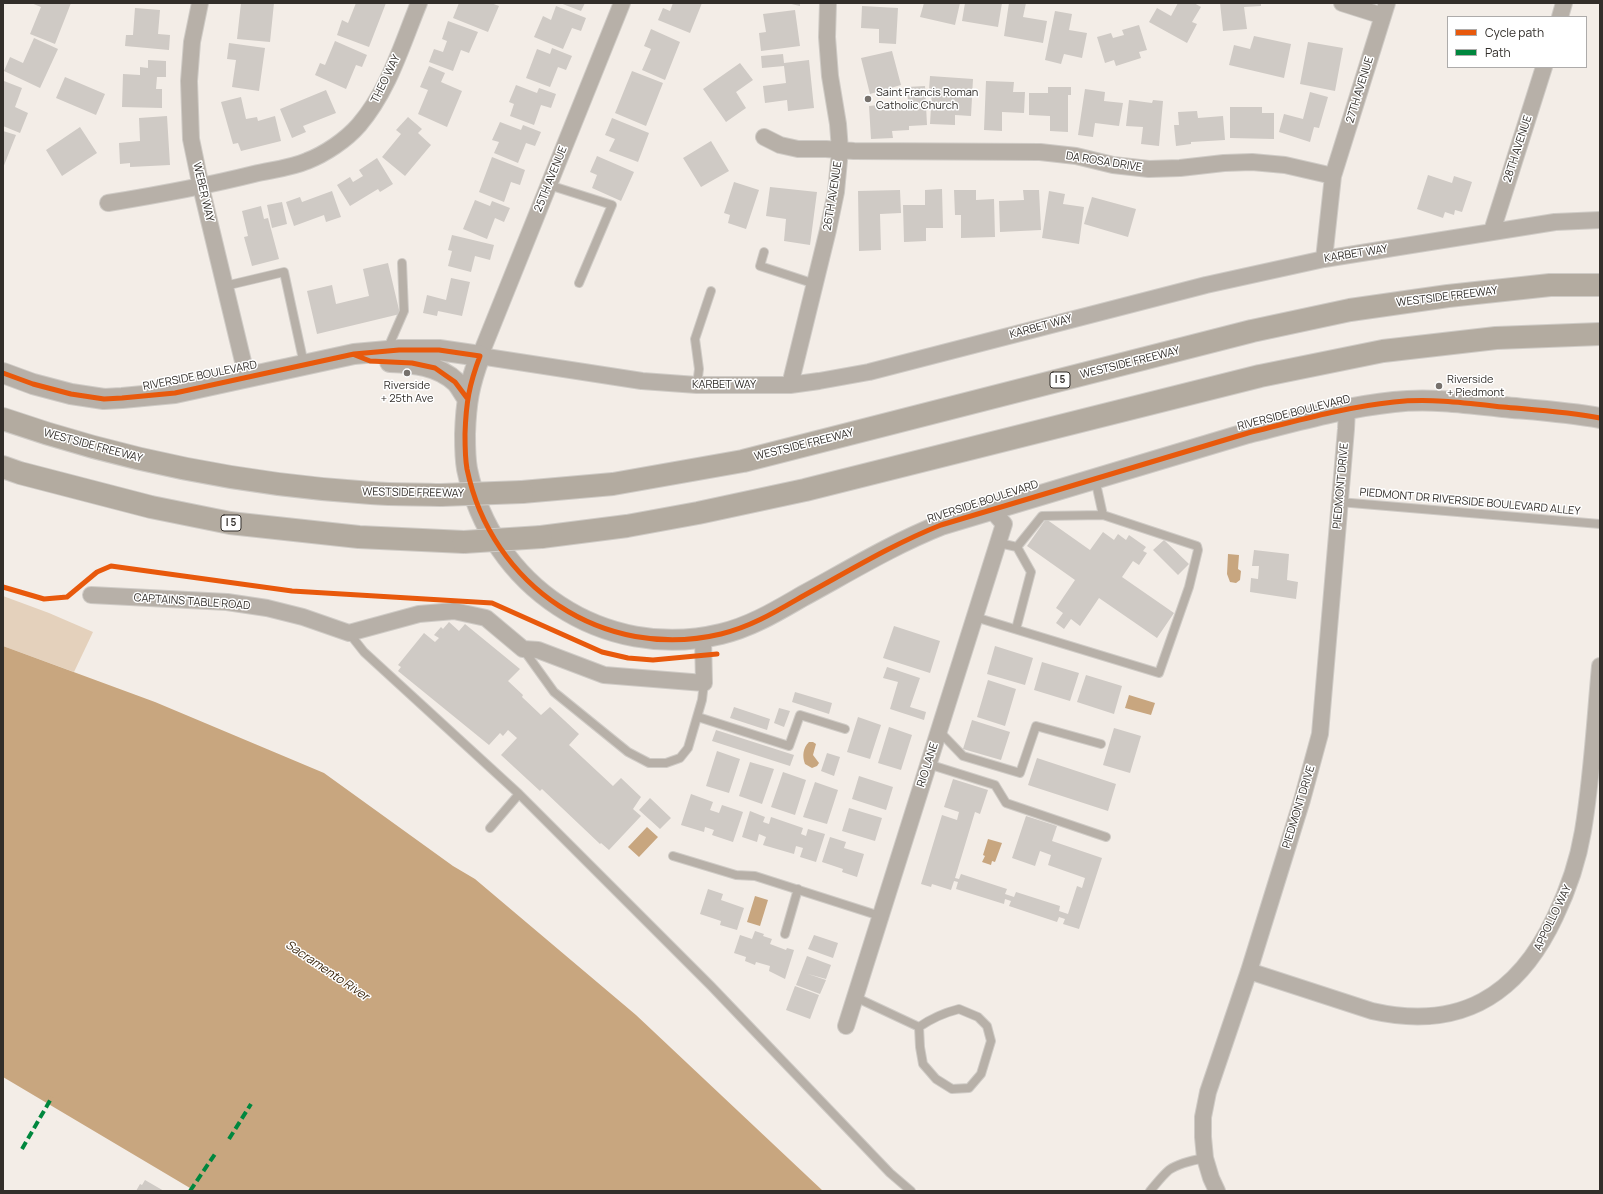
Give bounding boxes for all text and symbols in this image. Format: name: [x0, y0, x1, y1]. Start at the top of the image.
legend: [1447, 16, 1587, 68]
text: Cycle path: [1485, 24, 1544, 41]
text: Path: [1485, 44, 1511, 61]
street label: THEO WAY: [369, 53, 403, 105]
street label: 27TH AVENUE: [1344, 55, 1376, 125]
place label: Saint Francis Roman Catholic Church: [876, 86, 978, 112]
marker: Saint Francis Roman Catholic Church: [863, 94, 873, 104]
street label: 28TH AVENUE: [1501, 114, 1535, 184]
street label: 25TH AVENUE: [532, 144, 570, 214]
street label: DA ROSA DRIVE: [1065, 149, 1143, 175]
street label: 26TH AVENUE: [821, 160, 845, 232]
street label: WEBER WAY: [190, 161, 216, 223]
street label: KARBET WAY: [1323, 242, 1389, 266]
street label: WESTSIDE FREEWAY: [1396, 284, 1498, 310]
street label: KARBET WAY: [1008, 312, 1074, 342]
street label: WESTSIDE FREEWAY: [1079, 344, 1181, 382]
street label: RIVERSIDE BOULEVARD: [142, 358, 258, 394]
marker: Riverside + 25th Ave: [402, 368, 412, 378]
road number: I 5: [1050, 372, 1070, 388]
place label: Riverside + Piedmont: [1447, 373, 1504, 399]
street label: KARBET WAY: [692, 378, 756, 392]
place label: Riverside + 25th Ave: [381, 379, 433, 405]
marker: Riverside + Piedmont: [1434, 381, 1444, 391]
street label: RIVERSIDE BOULEVARD: [1236, 393, 1352, 433]
street label: WESTSIDE FREEWAY: [42, 426, 144, 466]
street label: WESTSIDE FREEWAY: [753, 426, 855, 464]
street label: PIEDMONT DRIVE: [1331, 443, 1351, 529]
street label: RIVERSIDE BOULEVARD: [926, 478, 1040, 526]
street label: WESTSIDE FREEWAY: [362, 486, 464, 500]
street label: PIEDMONT DR RIVERSIDE BOULEVARD ALLEY: [1359, 486, 1581, 518]
road number: I 5: [221, 515, 241, 531]
street label: CAPTAINS TABLE ROAD: [133, 591, 251, 613]
street label: RIO LANE: [915, 741, 941, 789]
street label: PIEDMONT DRIVE: [1280, 764, 1318, 850]
street label: APPOLLO WAY: [1531, 883, 1575, 953]
water label: Sacramento River: [283, 938, 371, 1004]

